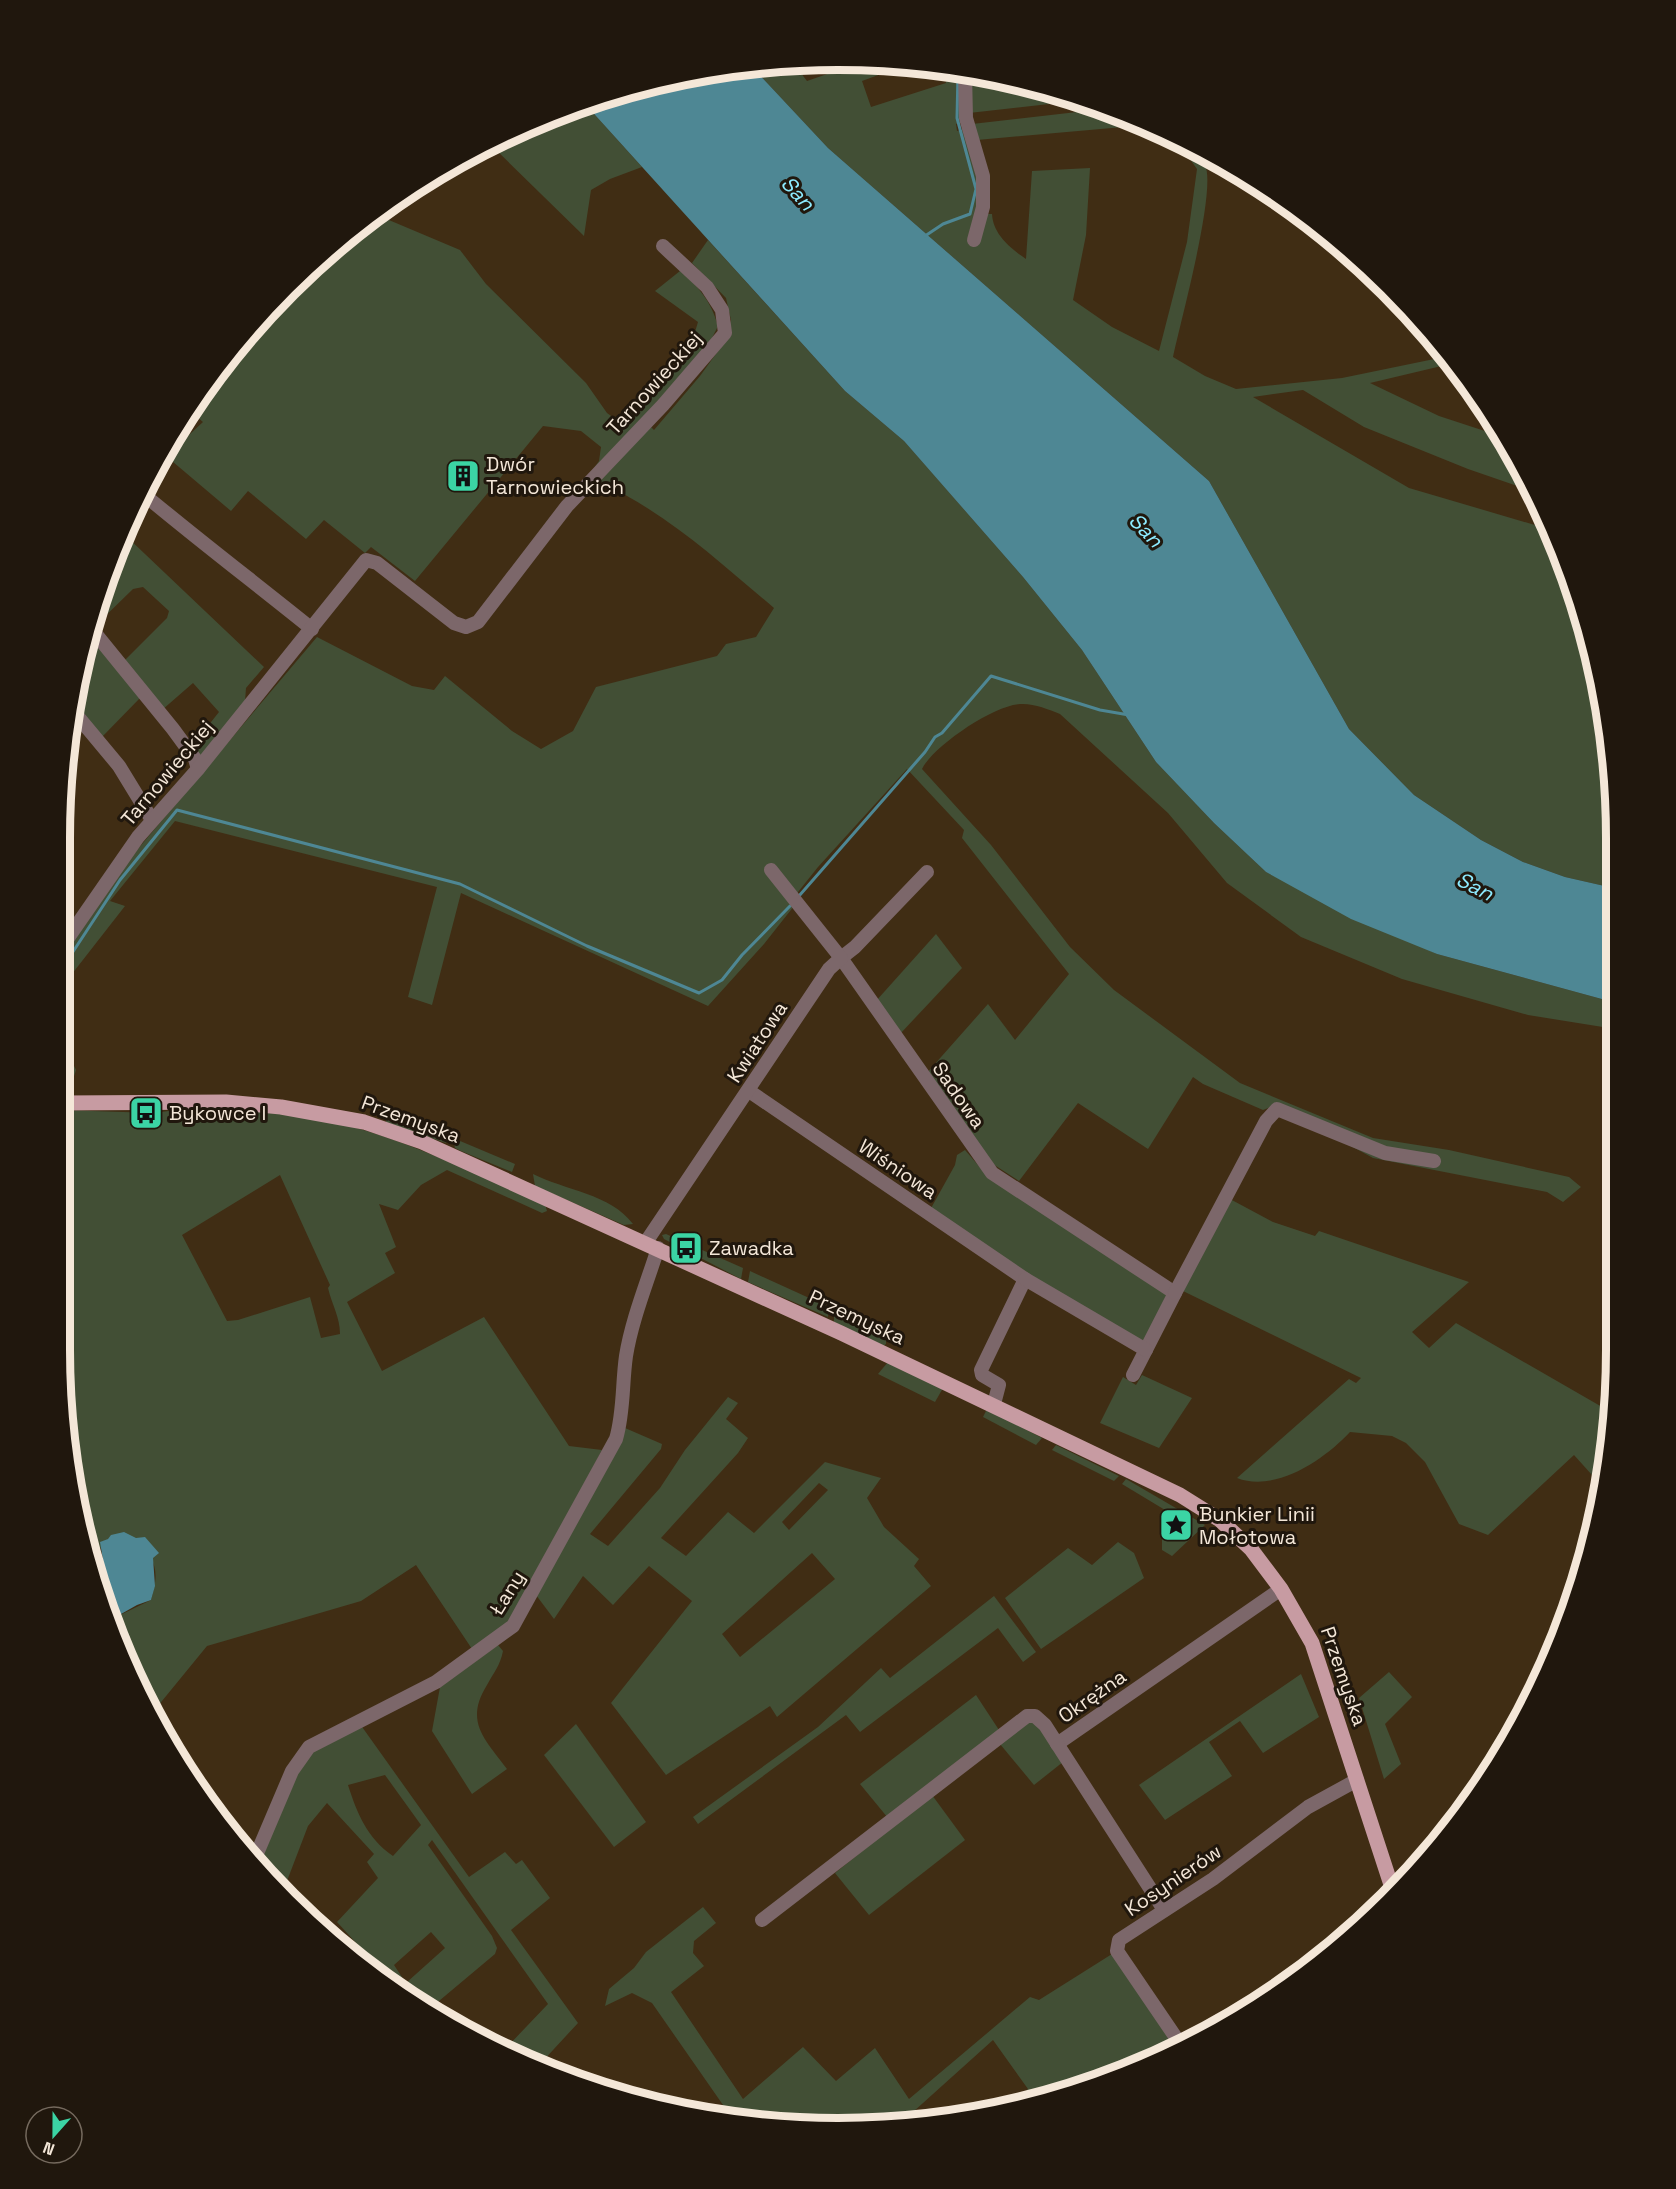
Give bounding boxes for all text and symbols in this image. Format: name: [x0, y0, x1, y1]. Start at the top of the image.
water label: San: [775, 170, 821, 217]
street label: Tarnowieckiej: [601, 326, 707, 440]
place label: Dwór Tarnowieckich: [486, 451, 624, 500]
building icon: Dwór Tarnowieckich: [445, 458, 481, 494]
water label: San: [1123, 507, 1170, 554]
street label: Tarnowieckiej: [115, 715, 219, 831]
water label: San: [1452, 865, 1499, 907]
street label: Kwiatowa: [721, 996, 793, 1088]
street label: Sadowa: [927, 1056, 991, 1134]
street label: Przemyska: [358, 1089, 464, 1149]
bus stop icon: Bykowce I: [128, 1095, 164, 1131]
place label: Bykowce I: [169, 1100, 267, 1126]
street label: Wiśniowa: [854, 1133, 942, 1205]
bus stop icon: Zawadka: [668, 1230, 704, 1266]
place label: Zawadka: [709, 1235, 794, 1261]
street label: Przemyska: [805, 1283, 909, 1351]
place label: Bunkier Linii Mołotowa: [1199, 1501, 1315, 1550]
place icon: Bunkier Linii Mołotowa: [1158, 1507, 1194, 1543]
street label: Łany: [483, 1566, 531, 1620]
street label: Przemyska: [1315, 1623, 1373, 1729]
street label: Okrężna: [1053, 1663, 1131, 1729]
street label: Kosynierów: [1120, 1838, 1226, 1922]
north arrow: [24, 2105, 84, 2165]
text: N: [40, 2137, 58, 2160]

